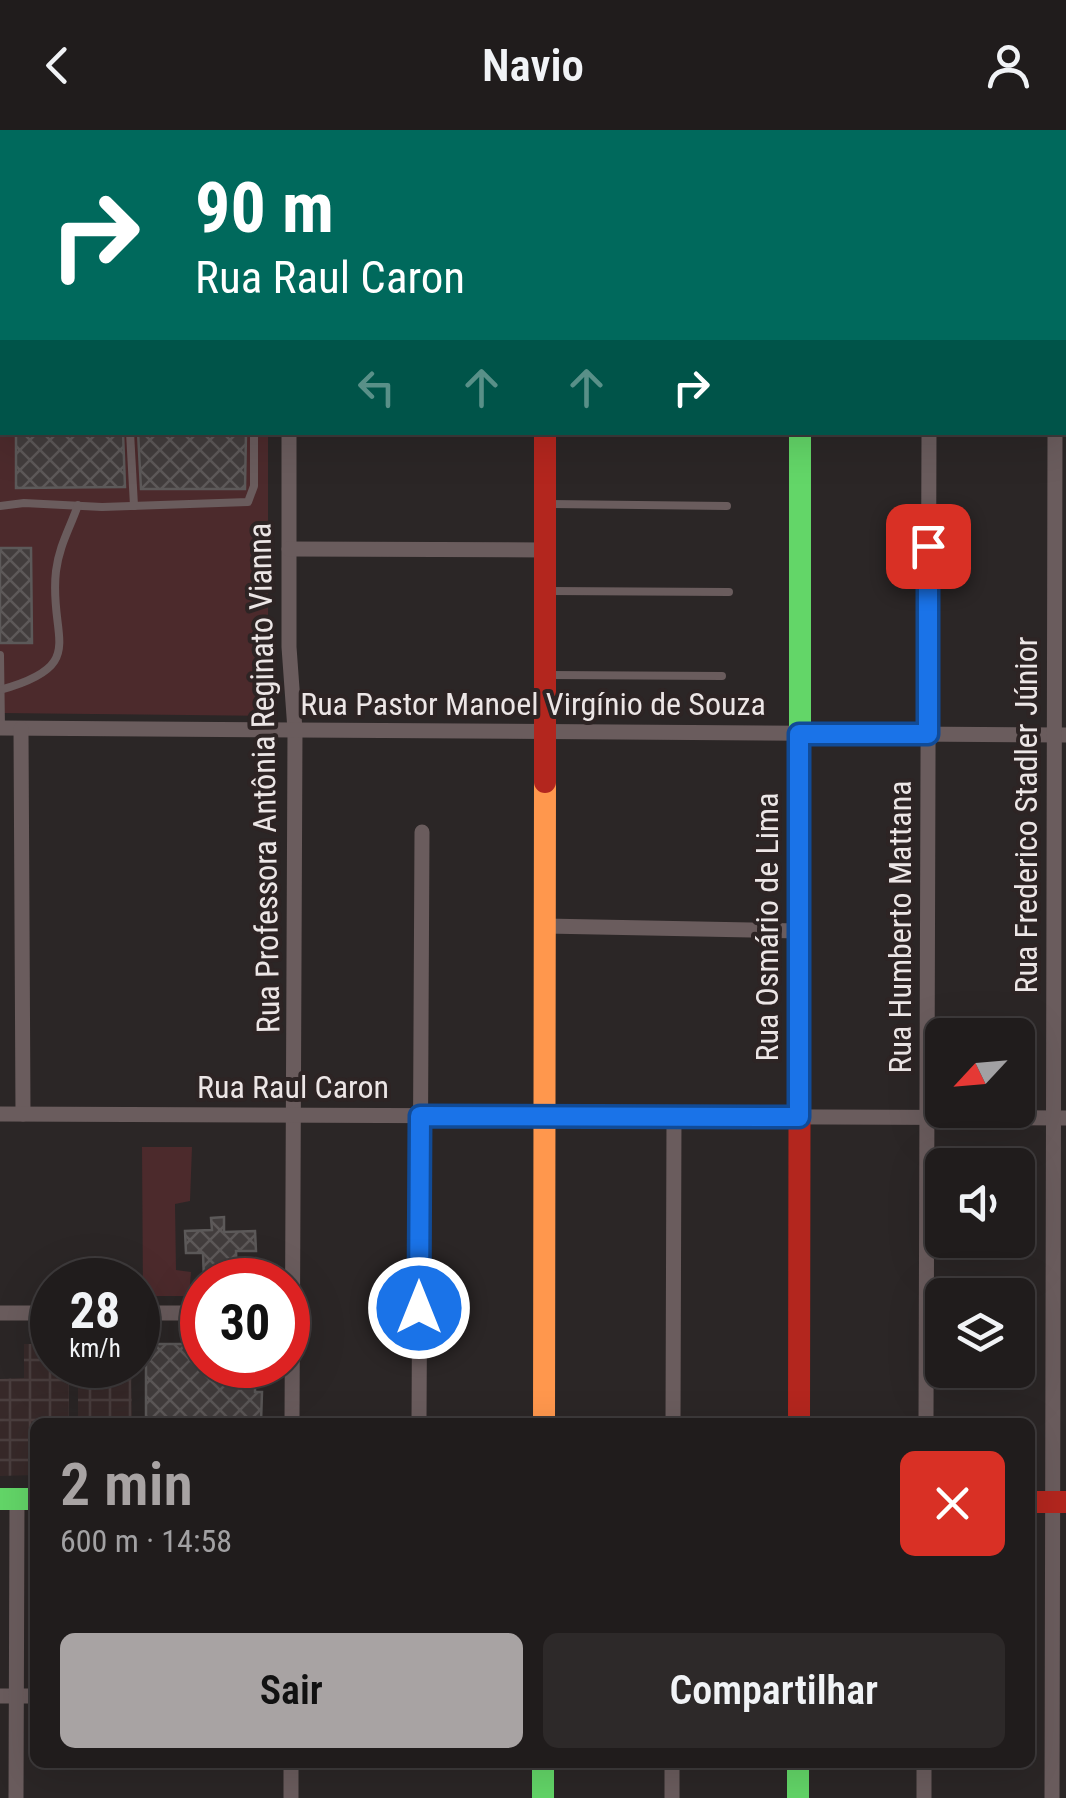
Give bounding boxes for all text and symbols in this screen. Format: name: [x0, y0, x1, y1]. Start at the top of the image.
icon: back: [30, 38, 85, 93]
icon: person: [981, 38, 1036, 93]
text: Navio: [482, 39, 584, 92]
text: 90 m: [195, 167, 334, 249]
icon: right: [30, 170, 160, 300]
text: Rua Raul Caron: [195, 251, 465, 304]
icon: left: [349, 360, 404, 415]
icon: ahead: [454, 360, 509, 415]
icon: ahead: [559, 360, 614, 415]
icon: right: [664, 360, 719, 415]
pin: [886, 504, 971, 589]
icon: arrive: [901, 519, 956, 574]
street label: Rua Professora Antônia Reginato Vianna: [241, 523, 287, 1033]
street label: Rua Frederico Stadler Júnior: [1007, 636, 1045, 994]
street label: Rua Pastor Manoel Virgínio de Souza: [300, 685, 766, 723]
street label: Rua Humberto Mattana: [881, 781, 919, 1074]
street label: Rua Osmário de Lima: [748, 792, 786, 1062]
north arrow: [925, 1018, 1035, 1128]
map controls: [925, 1018, 1035, 1388]
street label: Rua Raul Caron: [197, 1068, 389, 1106]
button: sound: [925, 1148, 1035, 1258]
position arrow: [367, 1256, 471, 1360]
speed limit sign: 30: [180, 1258, 310, 1388]
button: layers: [925, 1278, 1035, 1388]
text: 28: [70, 1282, 120, 1340]
text: km/h: [69, 1334, 121, 1363]
text: 2 min: [60, 1449, 193, 1520]
button: close: [900, 1451, 1005, 1556]
text: 600 m · 14:58: [60, 1522, 232, 1560]
button: Sair: [60, 1633, 523, 1748]
button: Compartilhar: [543, 1633, 1005, 1748]

